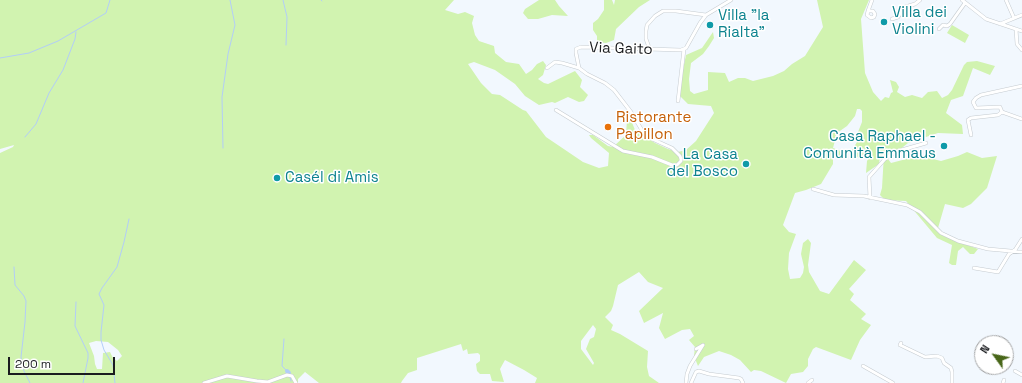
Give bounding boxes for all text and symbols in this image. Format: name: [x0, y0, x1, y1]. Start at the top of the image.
place label: Villa dei Violini: [892, 4, 947, 39]
place label: Villa "la Rialta": [718, 7, 769, 42]
marker: Villa dei Violini: [879, 17, 889, 27]
marker: Villa "la Rialta": [705, 20, 715, 30]
street label: Via Gaito: [589, 39, 653, 59]
place label: Ristorante Papillon: [616, 109, 691, 144]
marker: Ristorante Papillon: [603, 122, 613, 132]
place label: Casa Raphael - Comunità Emmaus: [803, 128, 936, 163]
marker: Casa Raphael - Comunità Emmaus: [939, 141, 949, 151]
place label: La Casa del Bosco: [667, 146, 738, 181]
marker: La Casa del Bosco: [741, 159, 751, 169]
place label: Casél di Amis: [285, 169, 379, 187]
marker: Casél di Amis: [272, 173, 282, 183]
north arrow: [974, 335, 1014, 375]
text: N: [977, 342, 993, 356]
scale bar: [10, 349, 117, 375]
text: 200 m: [15, 356, 51, 372]

